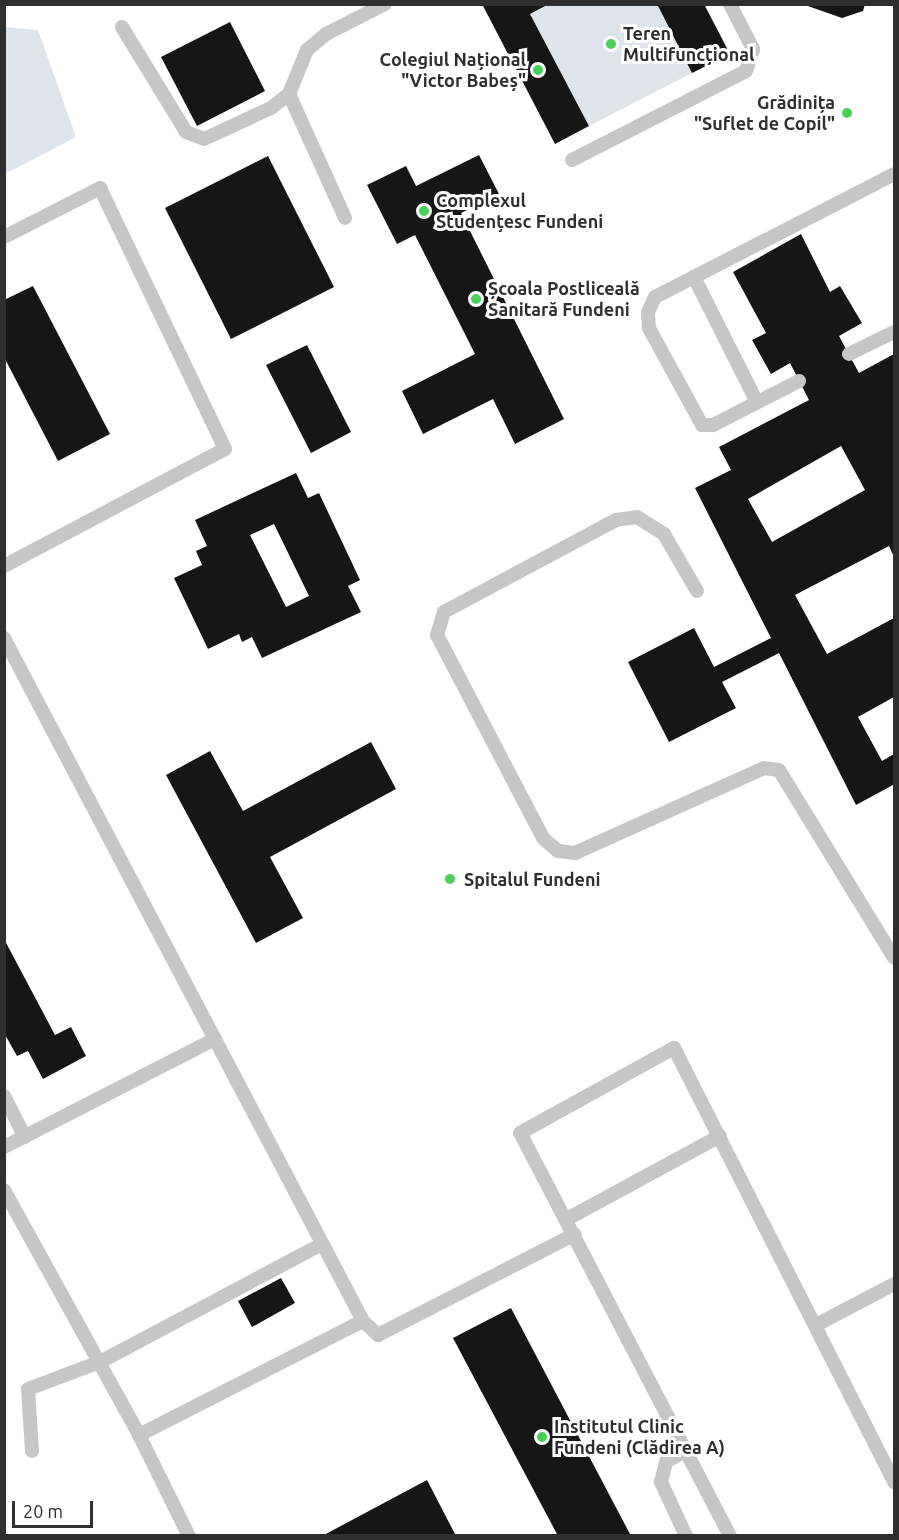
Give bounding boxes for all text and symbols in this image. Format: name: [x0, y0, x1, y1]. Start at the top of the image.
place label: Teren Multifuncțional: [623, 23, 754, 66]
marker: Teren Multifuncțional: [604, 37, 618, 51]
place label: Colegiul Național "Victor Babeș": [380, 49, 526, 92]
marker: Colegiul Național "Victor Babeș": [531, 63, 545, 77]
place label: Grădinița "Suflet de Copil": [694, 92, 835, 134]
marker: Grădinița "Suflet de Copil": [840, 106, 854, 120]
place label: Complexul Studențesc Fundeni: [436, 190, 603, 232]
marker: Complexul Studențesc Fundeni: [417, 204, 431, 218]
place label: Școala Postliceală Sanitară Fundeni: [488, 278, 640, 320]
marker: Școala Postliceală Sanitară Fundeni: [469, 292, 483, 306]
place label: Spitalul Fundeni: [464, 868, 600, 890]
marker: Spitalul Fundeni: [441, 870, 459, 888]
place label: Institutul Clinic Fundeni (Clădirea A): [554, 1416, 725, 1458]
marker: Institutul Clinic Fundeni (Clădirea A): [535, 1430, 549, 1444]
scale bar: [15, 1489, 96, 1527]
text: 20 m: [23, 1501, 63, 1521]

